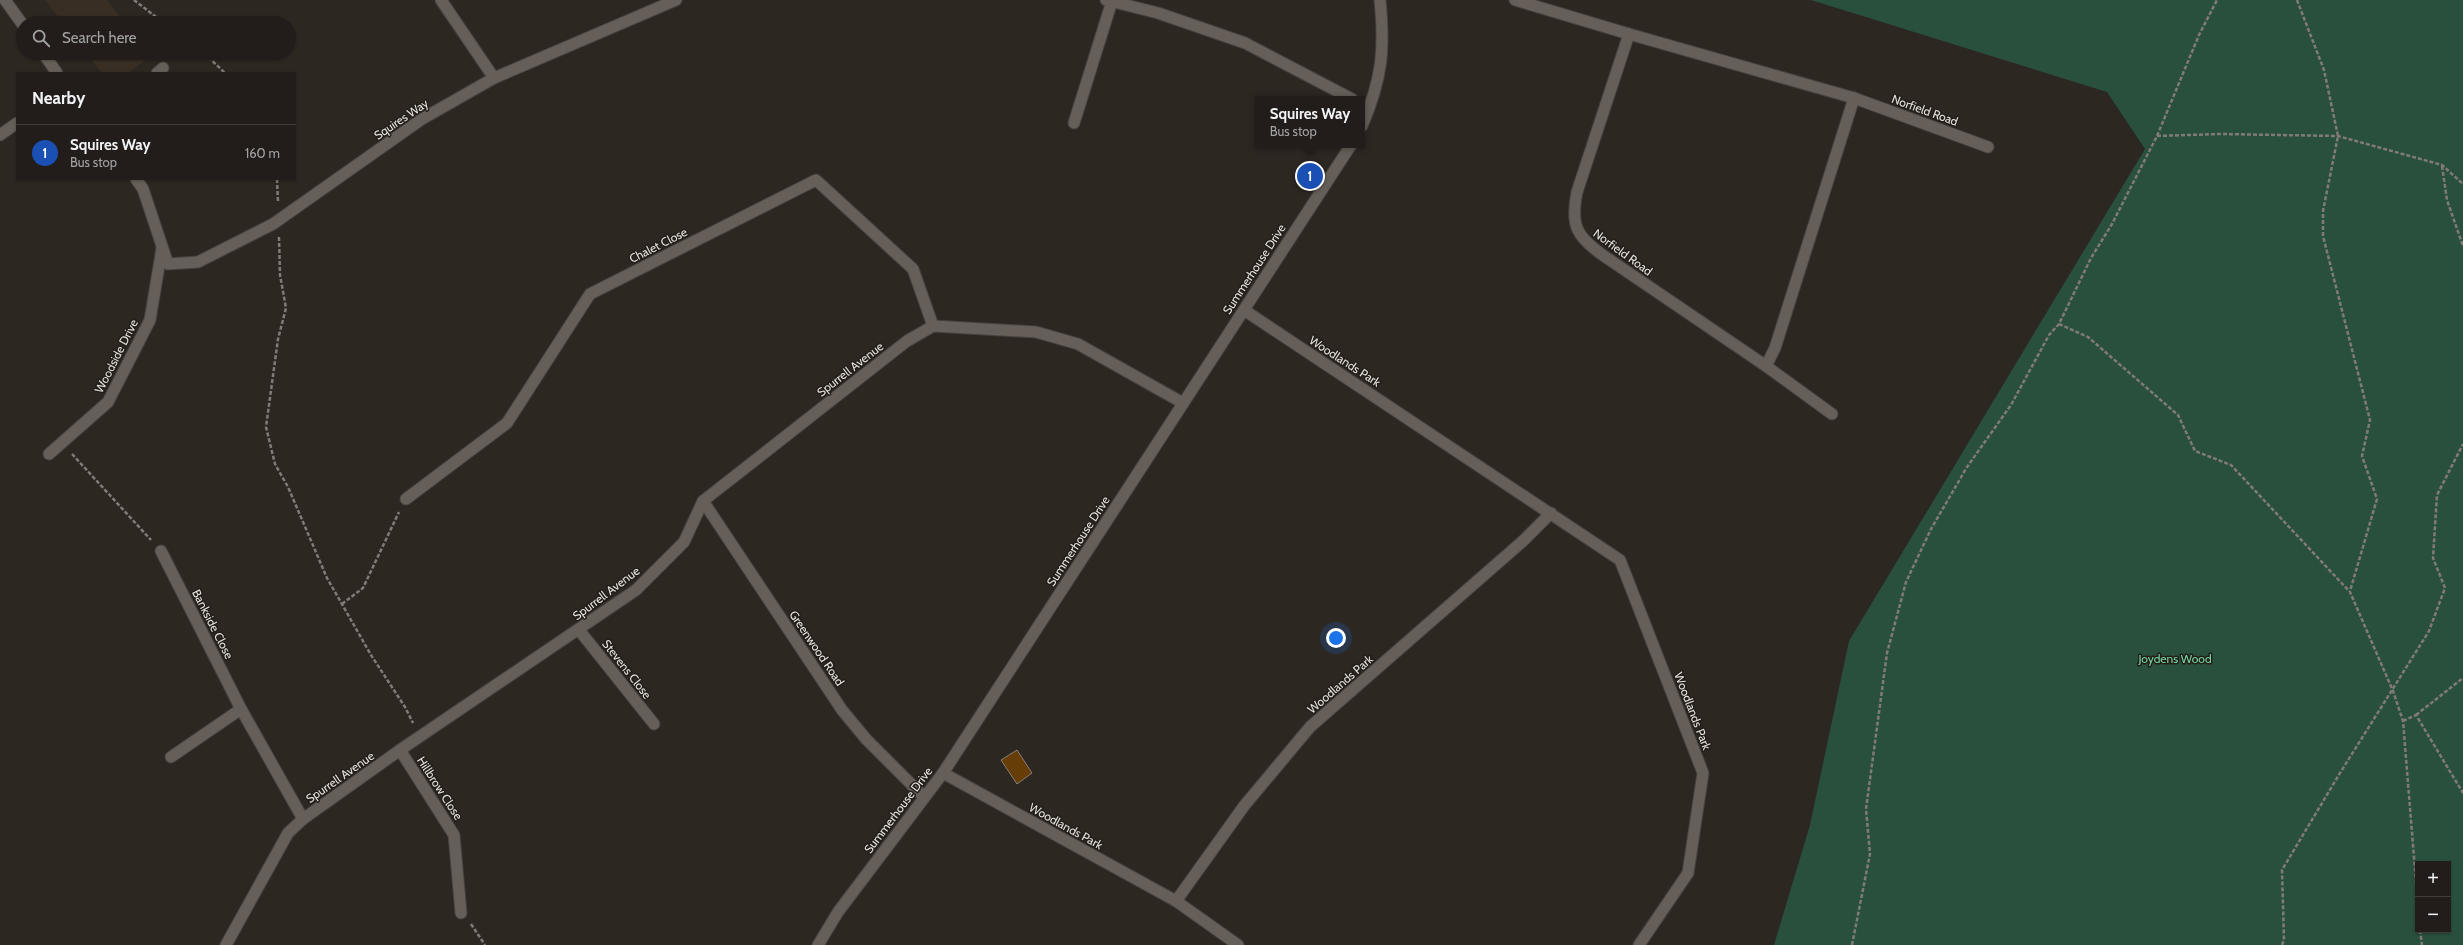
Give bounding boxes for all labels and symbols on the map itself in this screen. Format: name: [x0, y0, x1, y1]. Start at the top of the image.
street label: Norfield Road: [1890, 91, 1960, 129]
street label: Squires Way: [371, 95, 431, 143]
pin: 1: [1297, 161, 1323, 191]
street label: Summerhouse Drive: [1219, 221, 1289, 317]
street label: Chalet Close: [626, 224, 690, 266]
street label: Norfield Road: [1590, 226, 1656, 278]
street label: Woodside Drive: [91, 317, 141, 395]
street label: Woodlands Park: [1307, 332, 1384, 390]
street label: Spurrell Avenue: [814, 338, 886, 400]
street label: Summerhouse Drive: [1043, 493, 1113, 589]
street label: Spurrell Avenue: [570, 563, 642, 623]
street label: Bankside Close: [189, 587, 237, 661]
street label: Greenwood Road: [786, 607, 848, 689]
your location: [1326, 628, 1346, 648]
street label: Stevens Close: [599, 636, 655, 702]
street label: Woodlands Park: [1304, 651, 1376, 717]
park label: Joydens Wood: [2137, 651, 2212, 666]
street label: Woodlands Park: [1671, 670, 1715, 753]
street label: Spurrell Avenue: [303, 748, 377, 806]
street label: Hillbrow Close: [414, 753, 466, 823]
street label: Summerhouse Drive: [861, 764, 935, 856]
street label: Woodlands Park: [1027, 800, 1106, 853]

